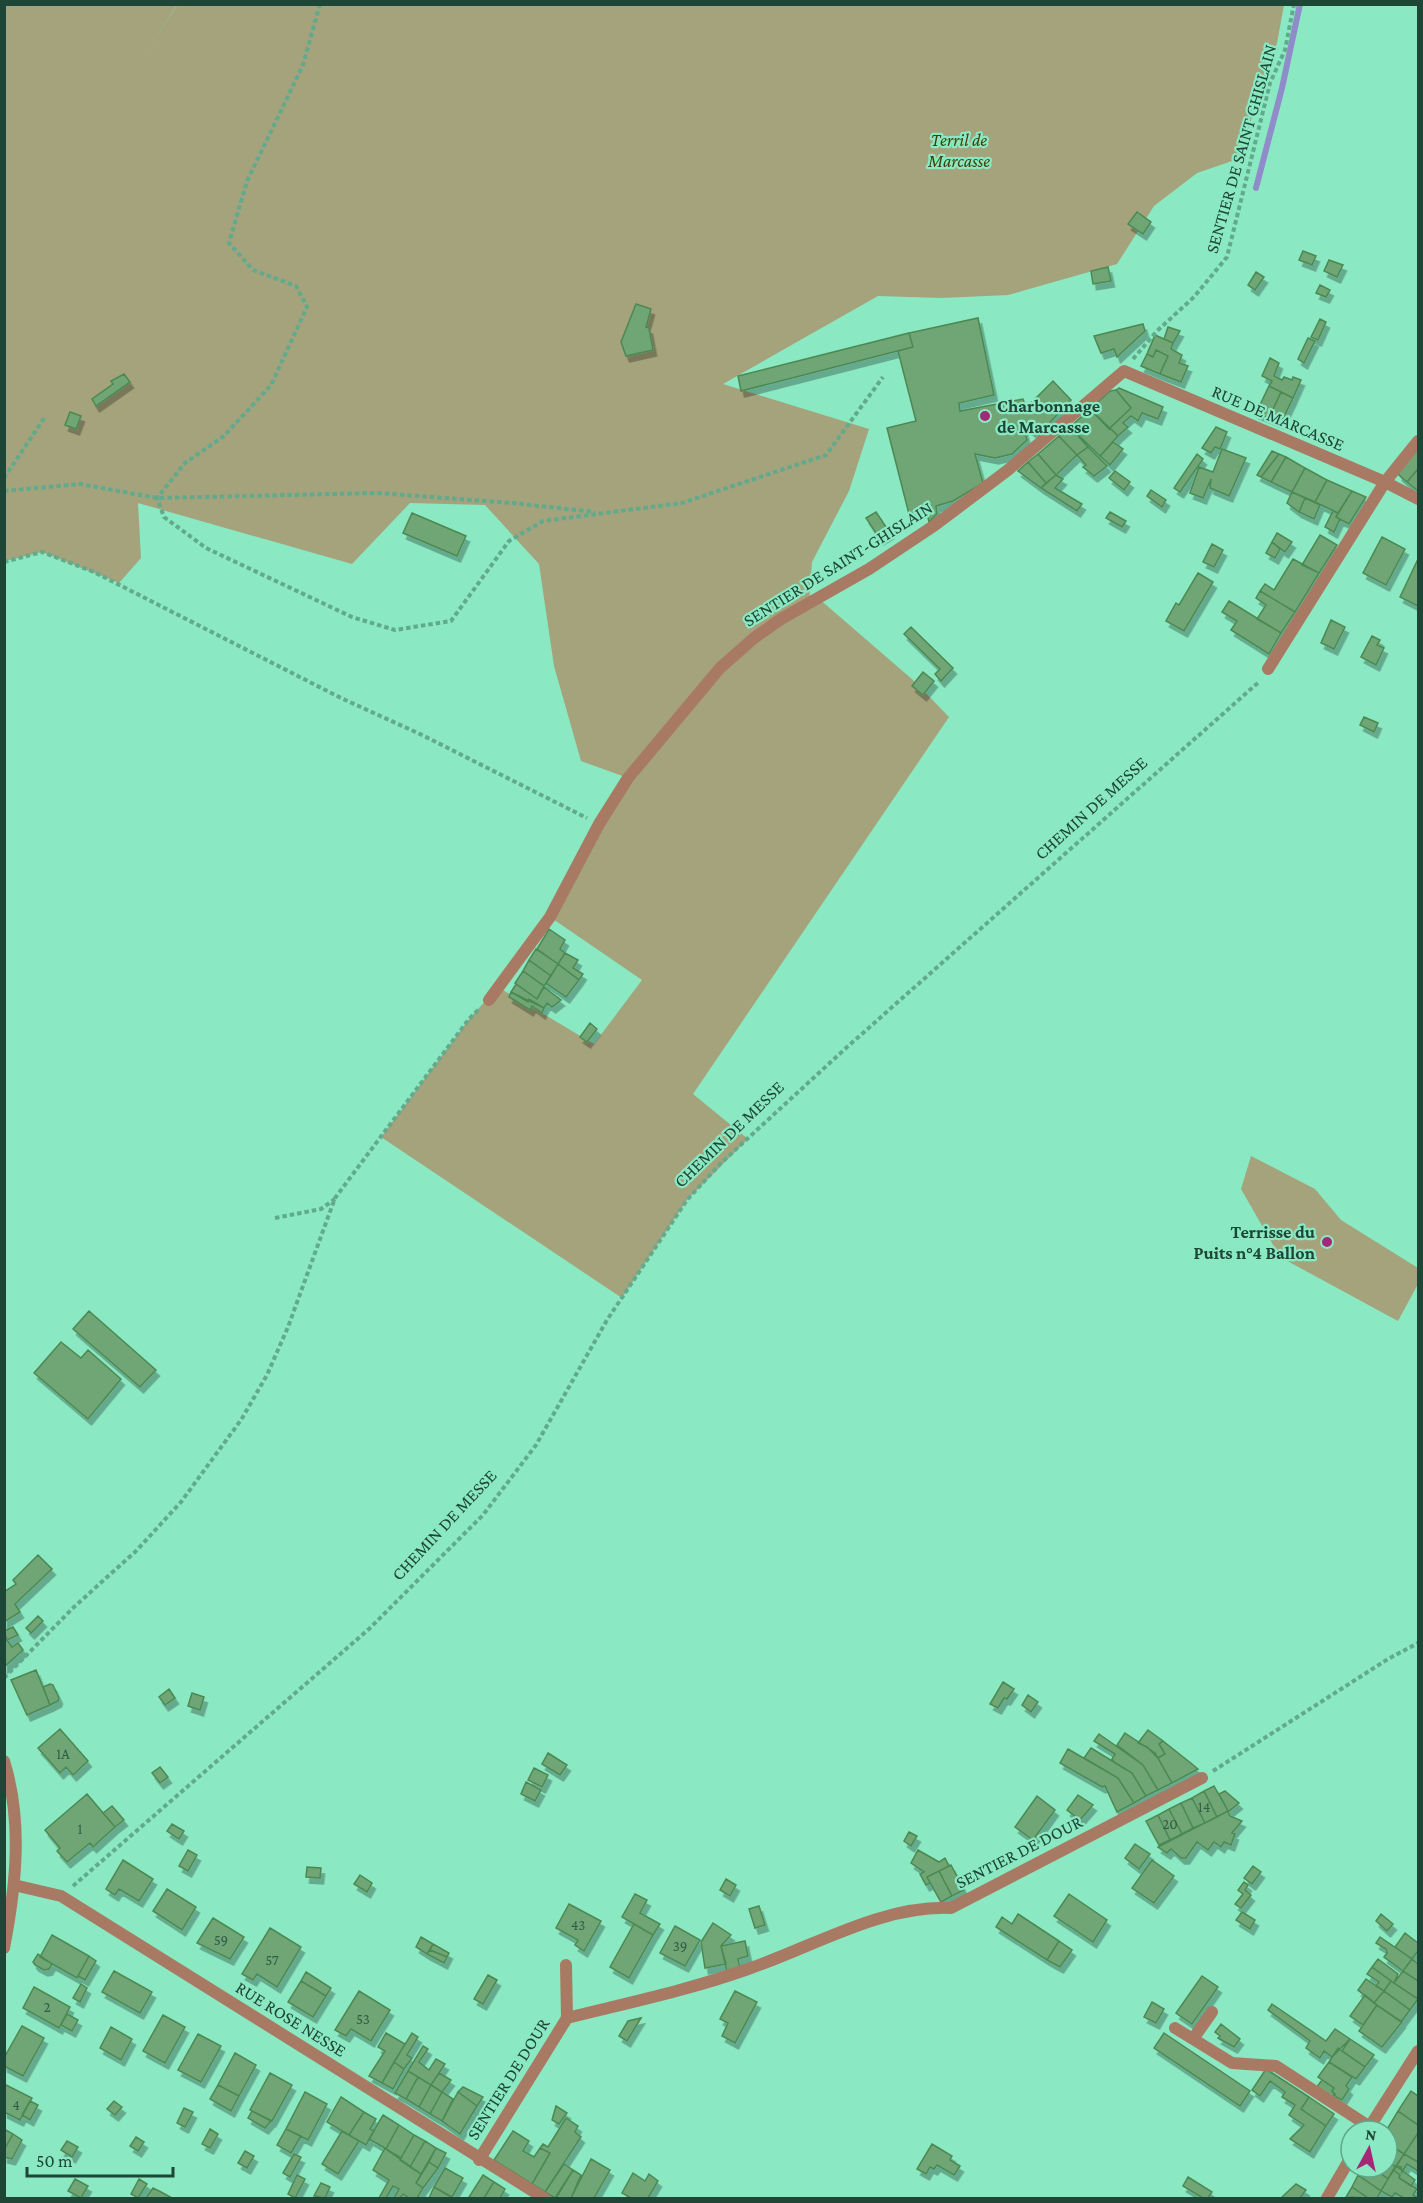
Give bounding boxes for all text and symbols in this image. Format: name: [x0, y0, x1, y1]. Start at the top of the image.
street label: SENTIER DE SAINT GHISLAIN: [1202, 42, 1280, 256]
park label: Terril de Marcasse: [927, 130, 990, 171]
street label: RUE DE MARCASSE: [1209, 381, 1347, 455]
place label: Charbonnage de Marcasse: [997, 396, 1100, 437]
marker: Charbonnage de Marcasse: [978, 409, 992, 423]
street label: SENTIER DE SAINT-GHISLAIN: [740, 497, 936, 631]
street label: CHEMIN DE MESSE: [1031, 752, 1151, 864]
street label: CHEMIN DE MESSE: [670, 1077, 788, 1191]
place label: Terrisse du Puits n°4 Ballon: [1194, 1222, 1316, 1263]
marker: Terrisse du Puits n°4 Ballon: [1320, 1235, 1334, 1249]
street label: CHEMIN DE MESSE: [387, 1465, 501, 1585]
house number: 1A: [56, 1746, 70, 1762]
house number: 14: [1198, 1799, 1210, 1815]
street label: SENTIER DE DOUR: [952, 1811, 1086, 1893]
house number: 20: [1162, 1816, 1178, 1832]
house number: 1: [78, 1821, 83, 1837]
house number: 43: [571, 1917, 585, 1933]
house number: 59: [214, 1932, 228, 1948]
house number: 39: [673, 1938, 687, 1954]
house number: 57: [265, 1952, 279, 1968]
street label: RUE ROSE NESSE: [232, 1977, 350, 2061]
house number: 2: [43, 1999, 51, 2015]
house number: 53: [356, 2011, 370, 2027]
street label: SENTIER DE DOUR: [463, 2014, 554, 2143]
house number: 4: [12, 2097, 20, 2113]
north arrow: [1339, 2119, 1399, 2179]
text: N: [1364, 2125, 1378, 2144]
scale bar: [27, 2140, 172, 2178]
text: 50 m: [36, 2151, 73, 2171]

